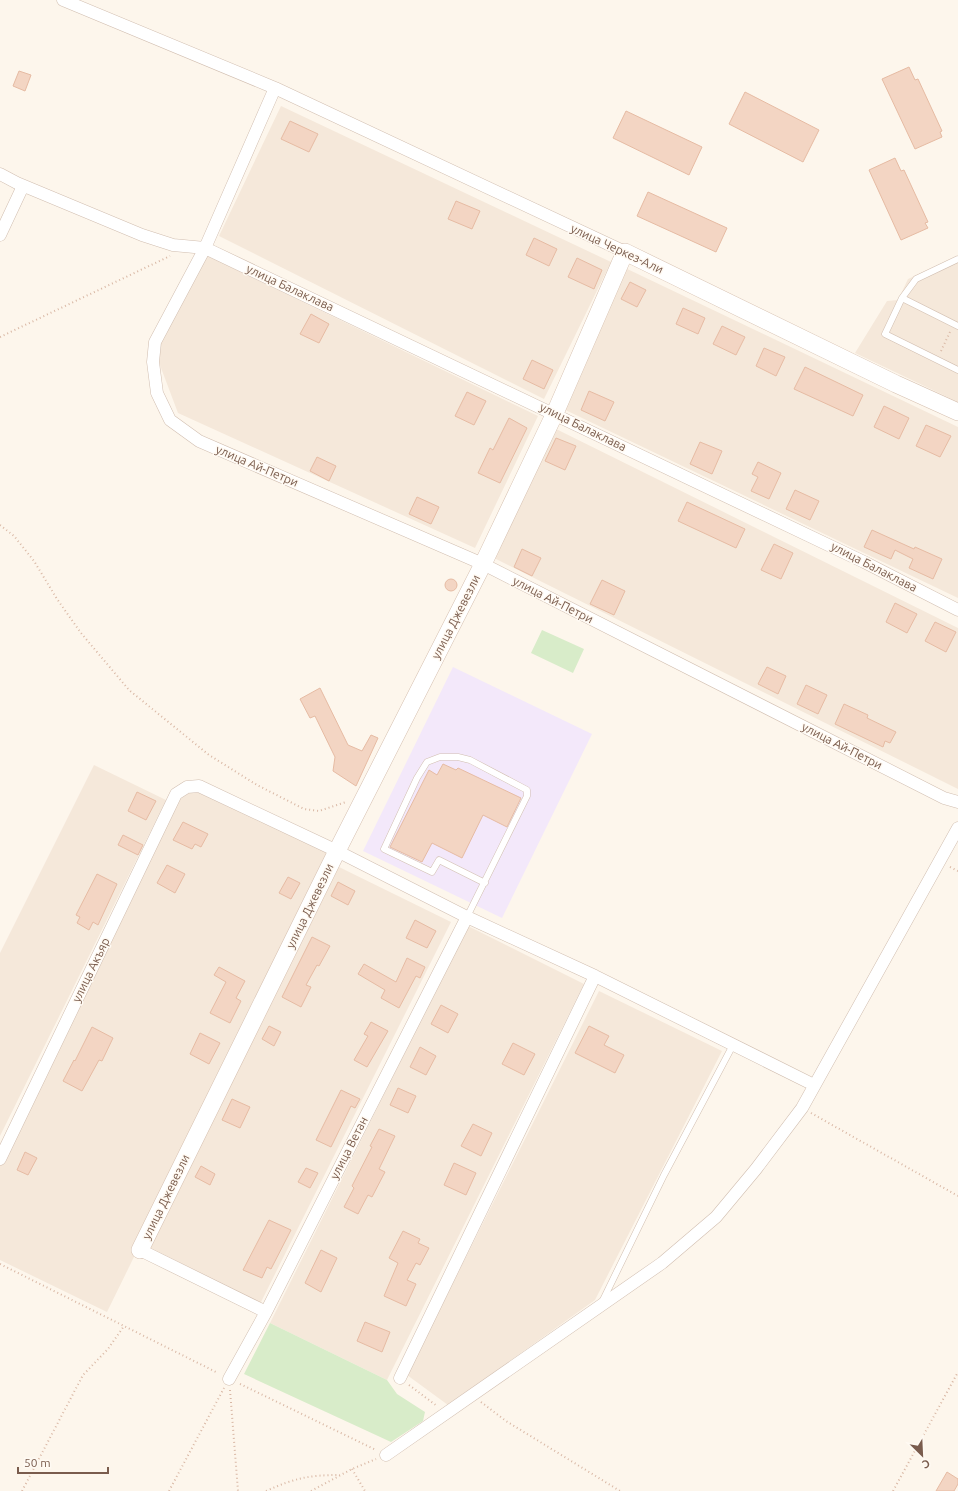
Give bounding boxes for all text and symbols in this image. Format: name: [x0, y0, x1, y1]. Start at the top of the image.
street label: улица Черкез-Али: [569, 221, 666, 276]
street label: улица Балаклава: [245, 262, 336, 313]
street label: улица Балаклава: [538, 400, 629, 453]
street label: улица Ай-Петри: [214, 442, 300, 489]
street label: улица Балаклава: [829, 539, 919, 594]
street label: улица Джевезли: [429, 573, 482, 661]
street label: улица Ай-Петри: [511, 574, 596, 625]
street label: улица Ай-Петри: [800, 720, 885, 771]
street label: улица Джевезли: [283, 861, 336, 950]
street label: улица Акъяр: [69, 935, 112, 1004]
street label: улица Ветан: [327, 1114, 370, 1181]
street label: улица Джевезли: [139, 1152, 192, 1241]
north arrow: [902, 1435, 942, 1475]
scale bar: [18, 1449, 108, 1475]
text: 50 m: [24, 1456, 51, 1469]
text: С: [920, 1457, 932, 1471]

